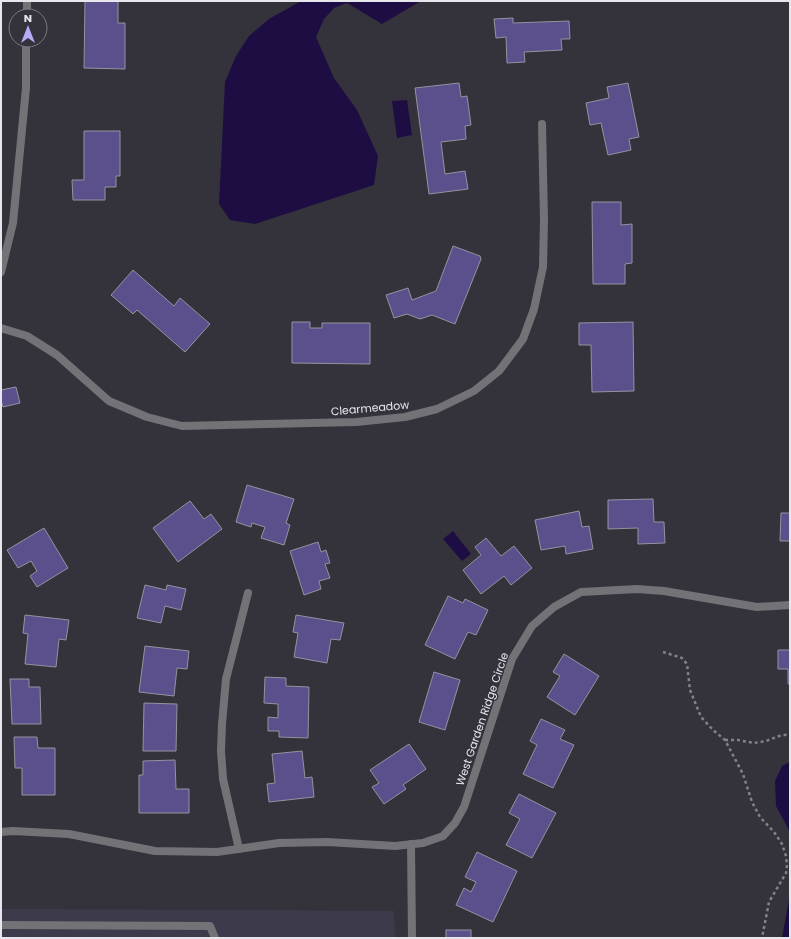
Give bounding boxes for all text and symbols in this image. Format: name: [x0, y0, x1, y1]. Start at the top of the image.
north arrow: [8, 8, 48, 48]
text: N: [24, 10, 32, 26]
street label: Clearmeadow: [330, 397, 410, 419]
street label: West Garden Ridge Circle: [452, 650, 512, 788]

